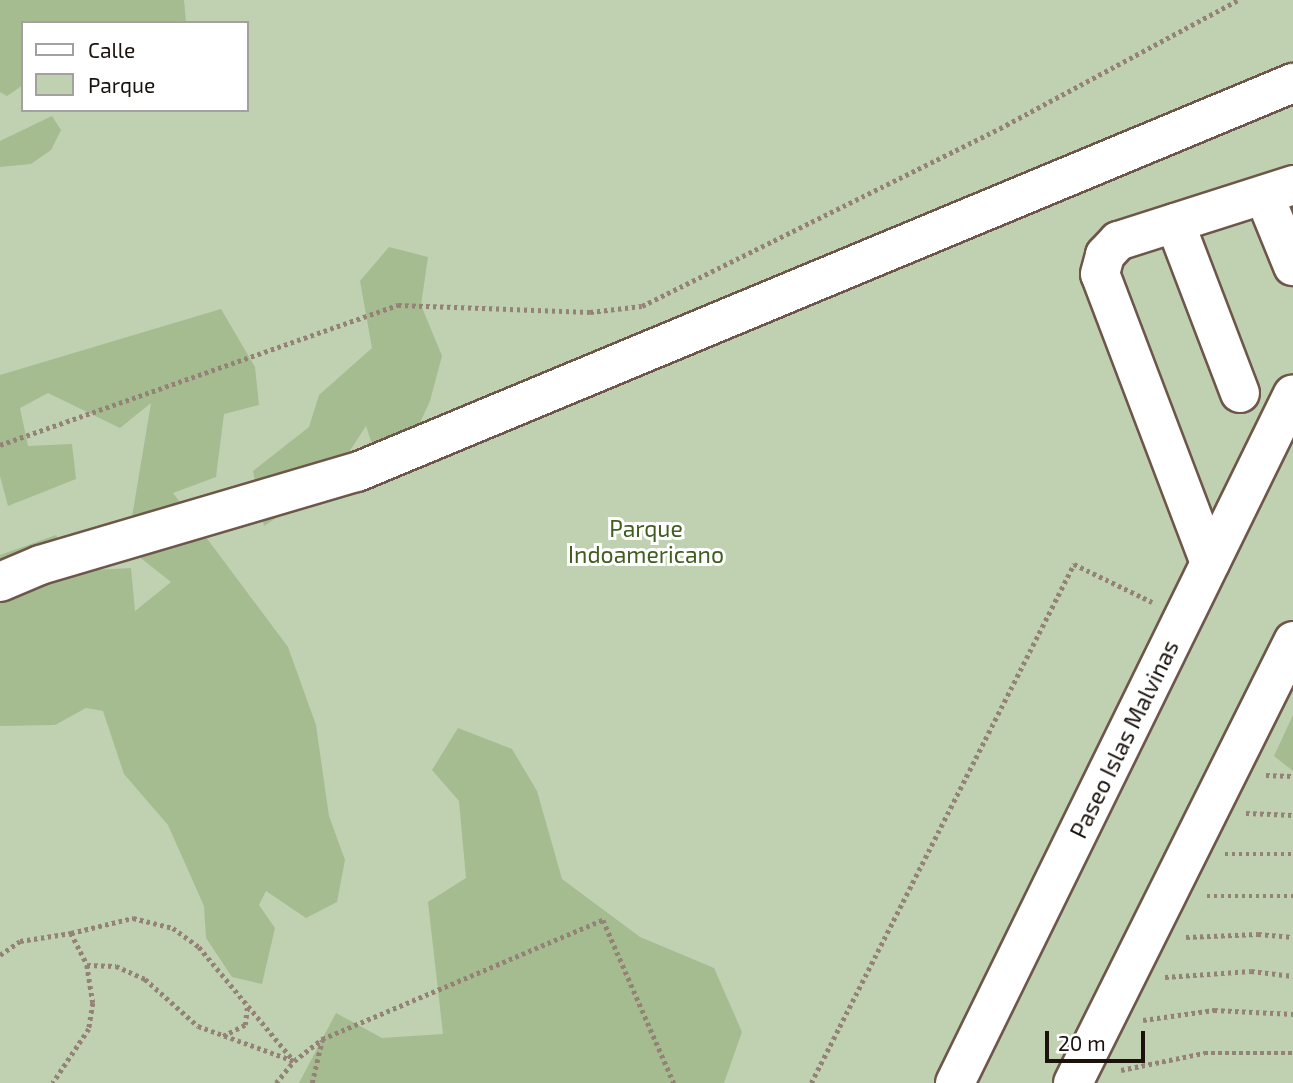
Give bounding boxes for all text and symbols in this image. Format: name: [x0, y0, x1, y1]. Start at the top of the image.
legend: [21, 21, 248, 112]
text: Calle: [88, 37, 135, 62]
text: Parque: [88, 72, 155, 97]
park label: Parque Indoamericano: [568, 514, 724, 568]
street label: Paseo Islas Malvinas: [1064, 635, 1184, 843]
scale bar: [1048, 1016, 1148, 1060]
text: 20 m: [1058, 1030, 1106, 1055]

